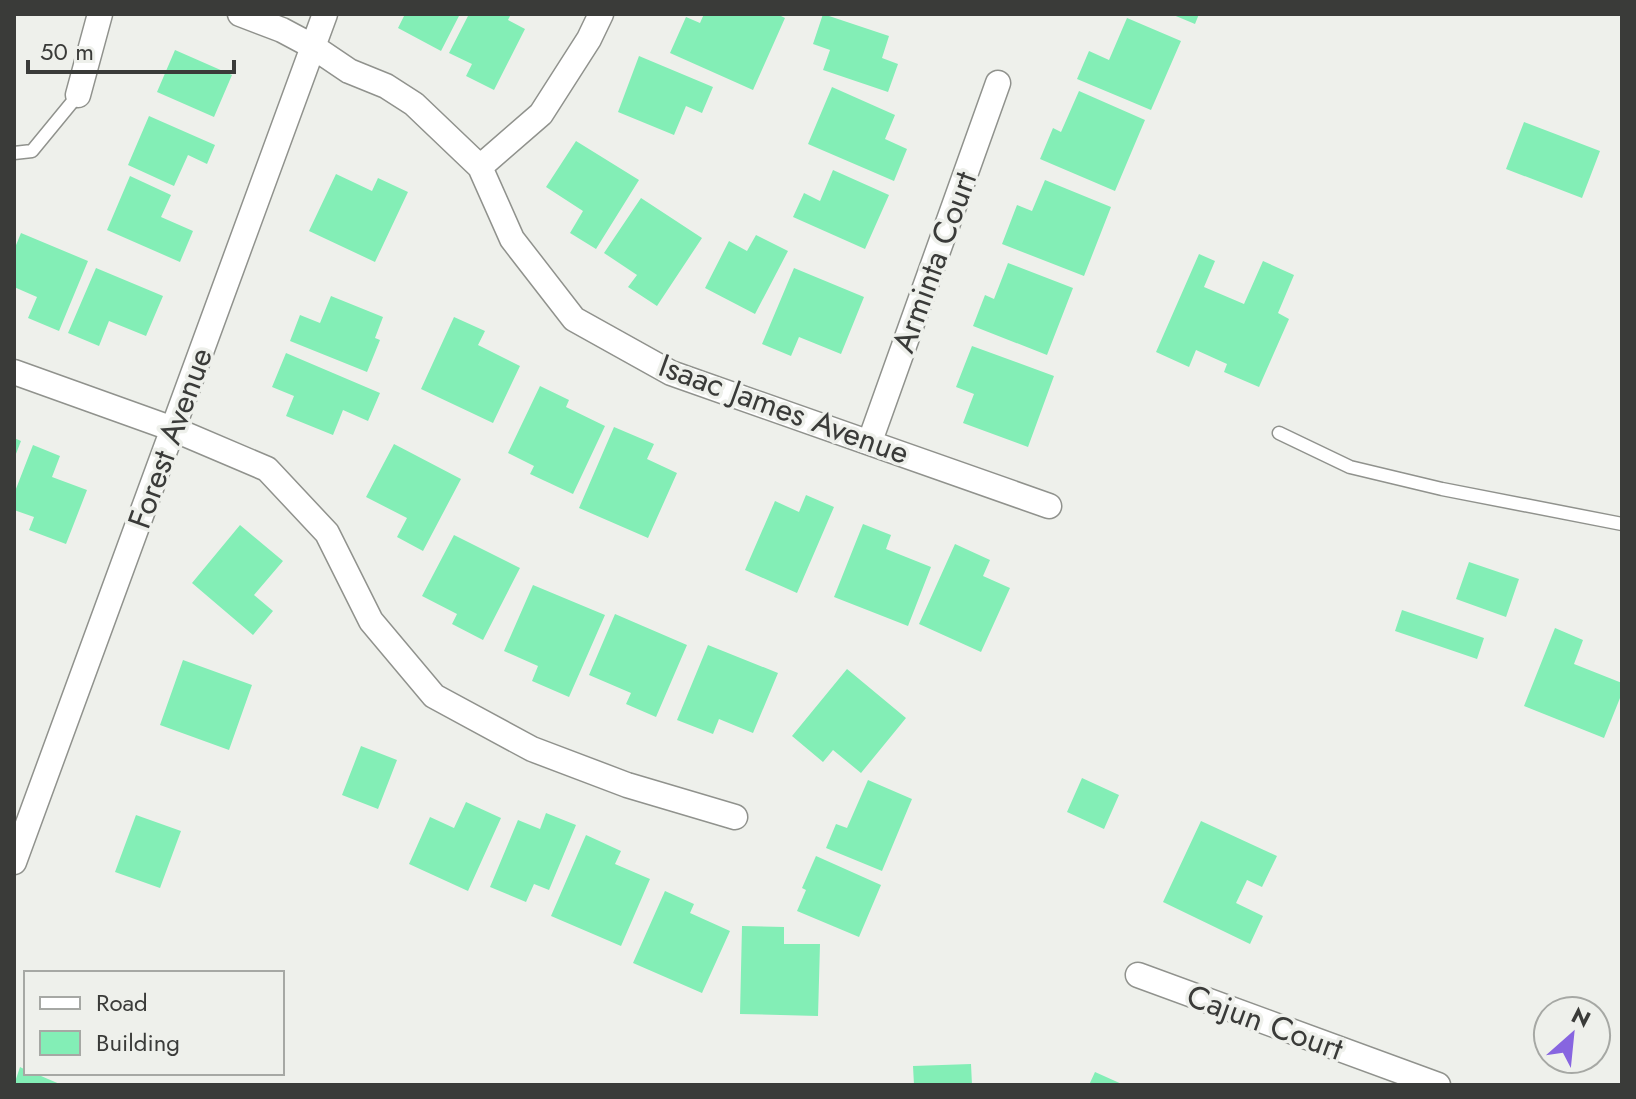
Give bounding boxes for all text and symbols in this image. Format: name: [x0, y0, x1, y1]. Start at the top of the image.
scale bar: [28, 24, 234, 74]
text: 50 m: [40, 34, 94, 69]
street label: Arminta Court: [880, 165, 988, 359]
street label: Forest Avenue: [116, 341, 224, 535]
street label: Isaac James Avenue: [653, 342, 915, 476]
legend: [24, 971, 284, 1075]
street label: Cajun Court: [1180, 972, 1350, 1072]
text: Road: [96, 985, 148, 1020]
north arrow: [1532, 995, 1612, 1075]
text: N: [1566, 999, 1596, 1035]
text: Building: [96, 1025, 180, 1060]

